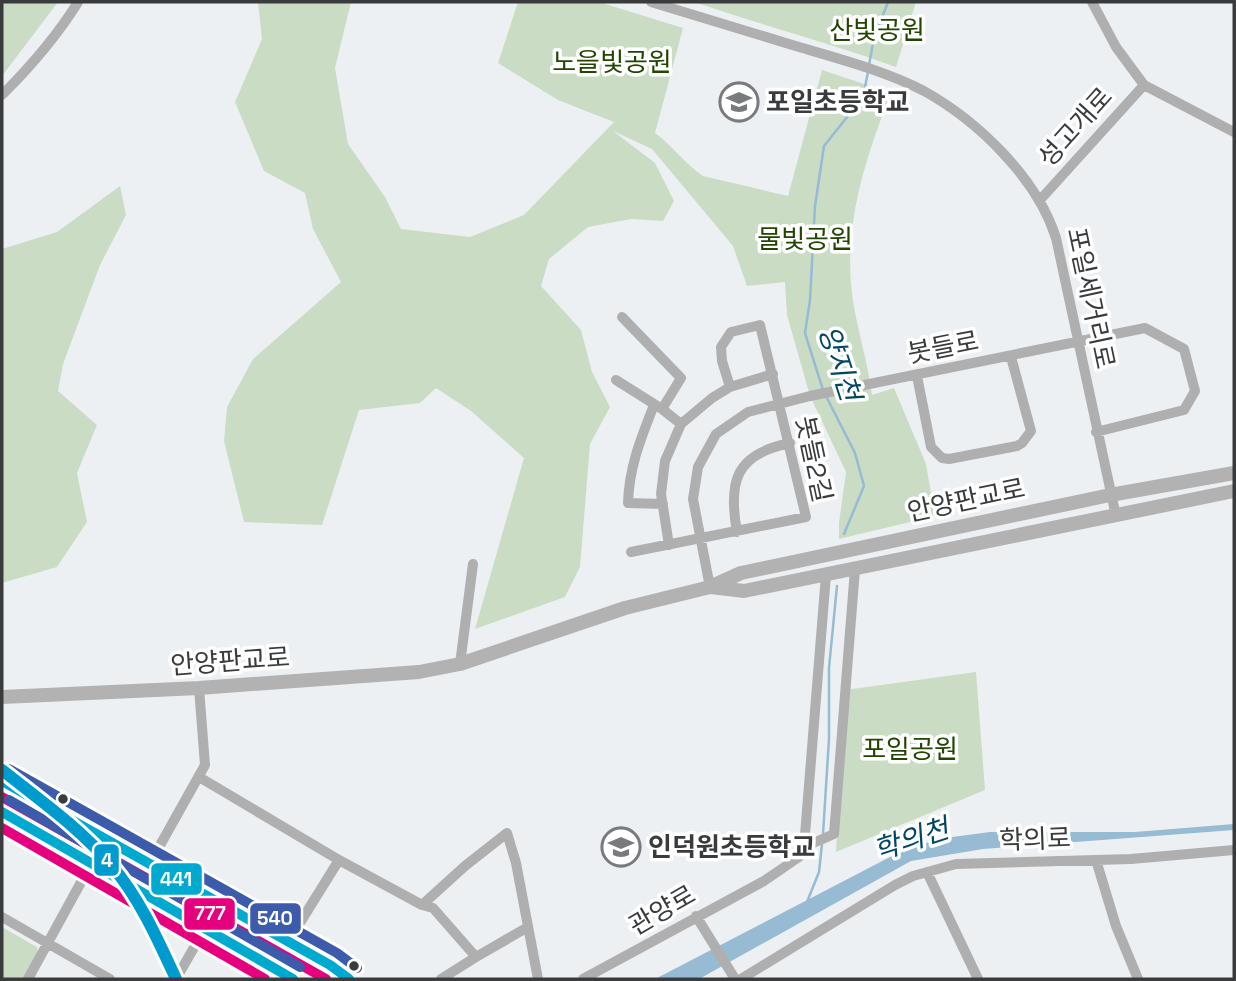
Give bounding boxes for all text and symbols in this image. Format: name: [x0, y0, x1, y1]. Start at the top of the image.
park label: 산빛공원: [829, 13, 925, 47]
park label: 노을빛공원: [552, 45, 672, 79]
street label: 성고개로: [1030, 80, 1120, 174]
school or university icon: 포일초등학교: [718, 81, 760, 123]
place label: 포일초등학교: [766, 85, 910, 119]
park label: 물빛공원: [757, 222, 853, 256]
street label: 포일세거리로: [1059, 224, 1123, 372]
water label: 양지천: [811, 321, 870, 408]
street label: 봇들로: [905, 323, 981, 371]
street label: 봇들2길: [788, 413, 840, 505]
street label: 안양판교로: [904, 471, 1028, 529]
street label: 안양판교로: [169, 640, 291, 682]
park label: 포일공원: [862, 732, 958, 766]
unlabelled marker: [56, 792, 70, 806]
water label: 학의천: [869, 809, 956, 868]
street label: 학의로: [999, 821, 1071, 857]
school or university icon: 인덕원초등학교: [600, 826, 642, 868]
place label: 인덕원초등학교: [648, 830, 815, 864]
line badge: 4: [93, 843, 120, 877]
text: 4: [101, 848, 113, 873]
line badge: 441: [150, 862, 203, 896]
text: 441: [160, 867, 192, 892]
street label: 관양로: [622, 877, 702, 943]
line badge: 777: [183, 897, 236, 931]
text: 777: [194, 901, 226, 926]
line badge: 540: [249, 902, 302, 935]
text: 540: [257, 906, 293, 931]
unlabelled marker: [347, 959, 361, 973]

